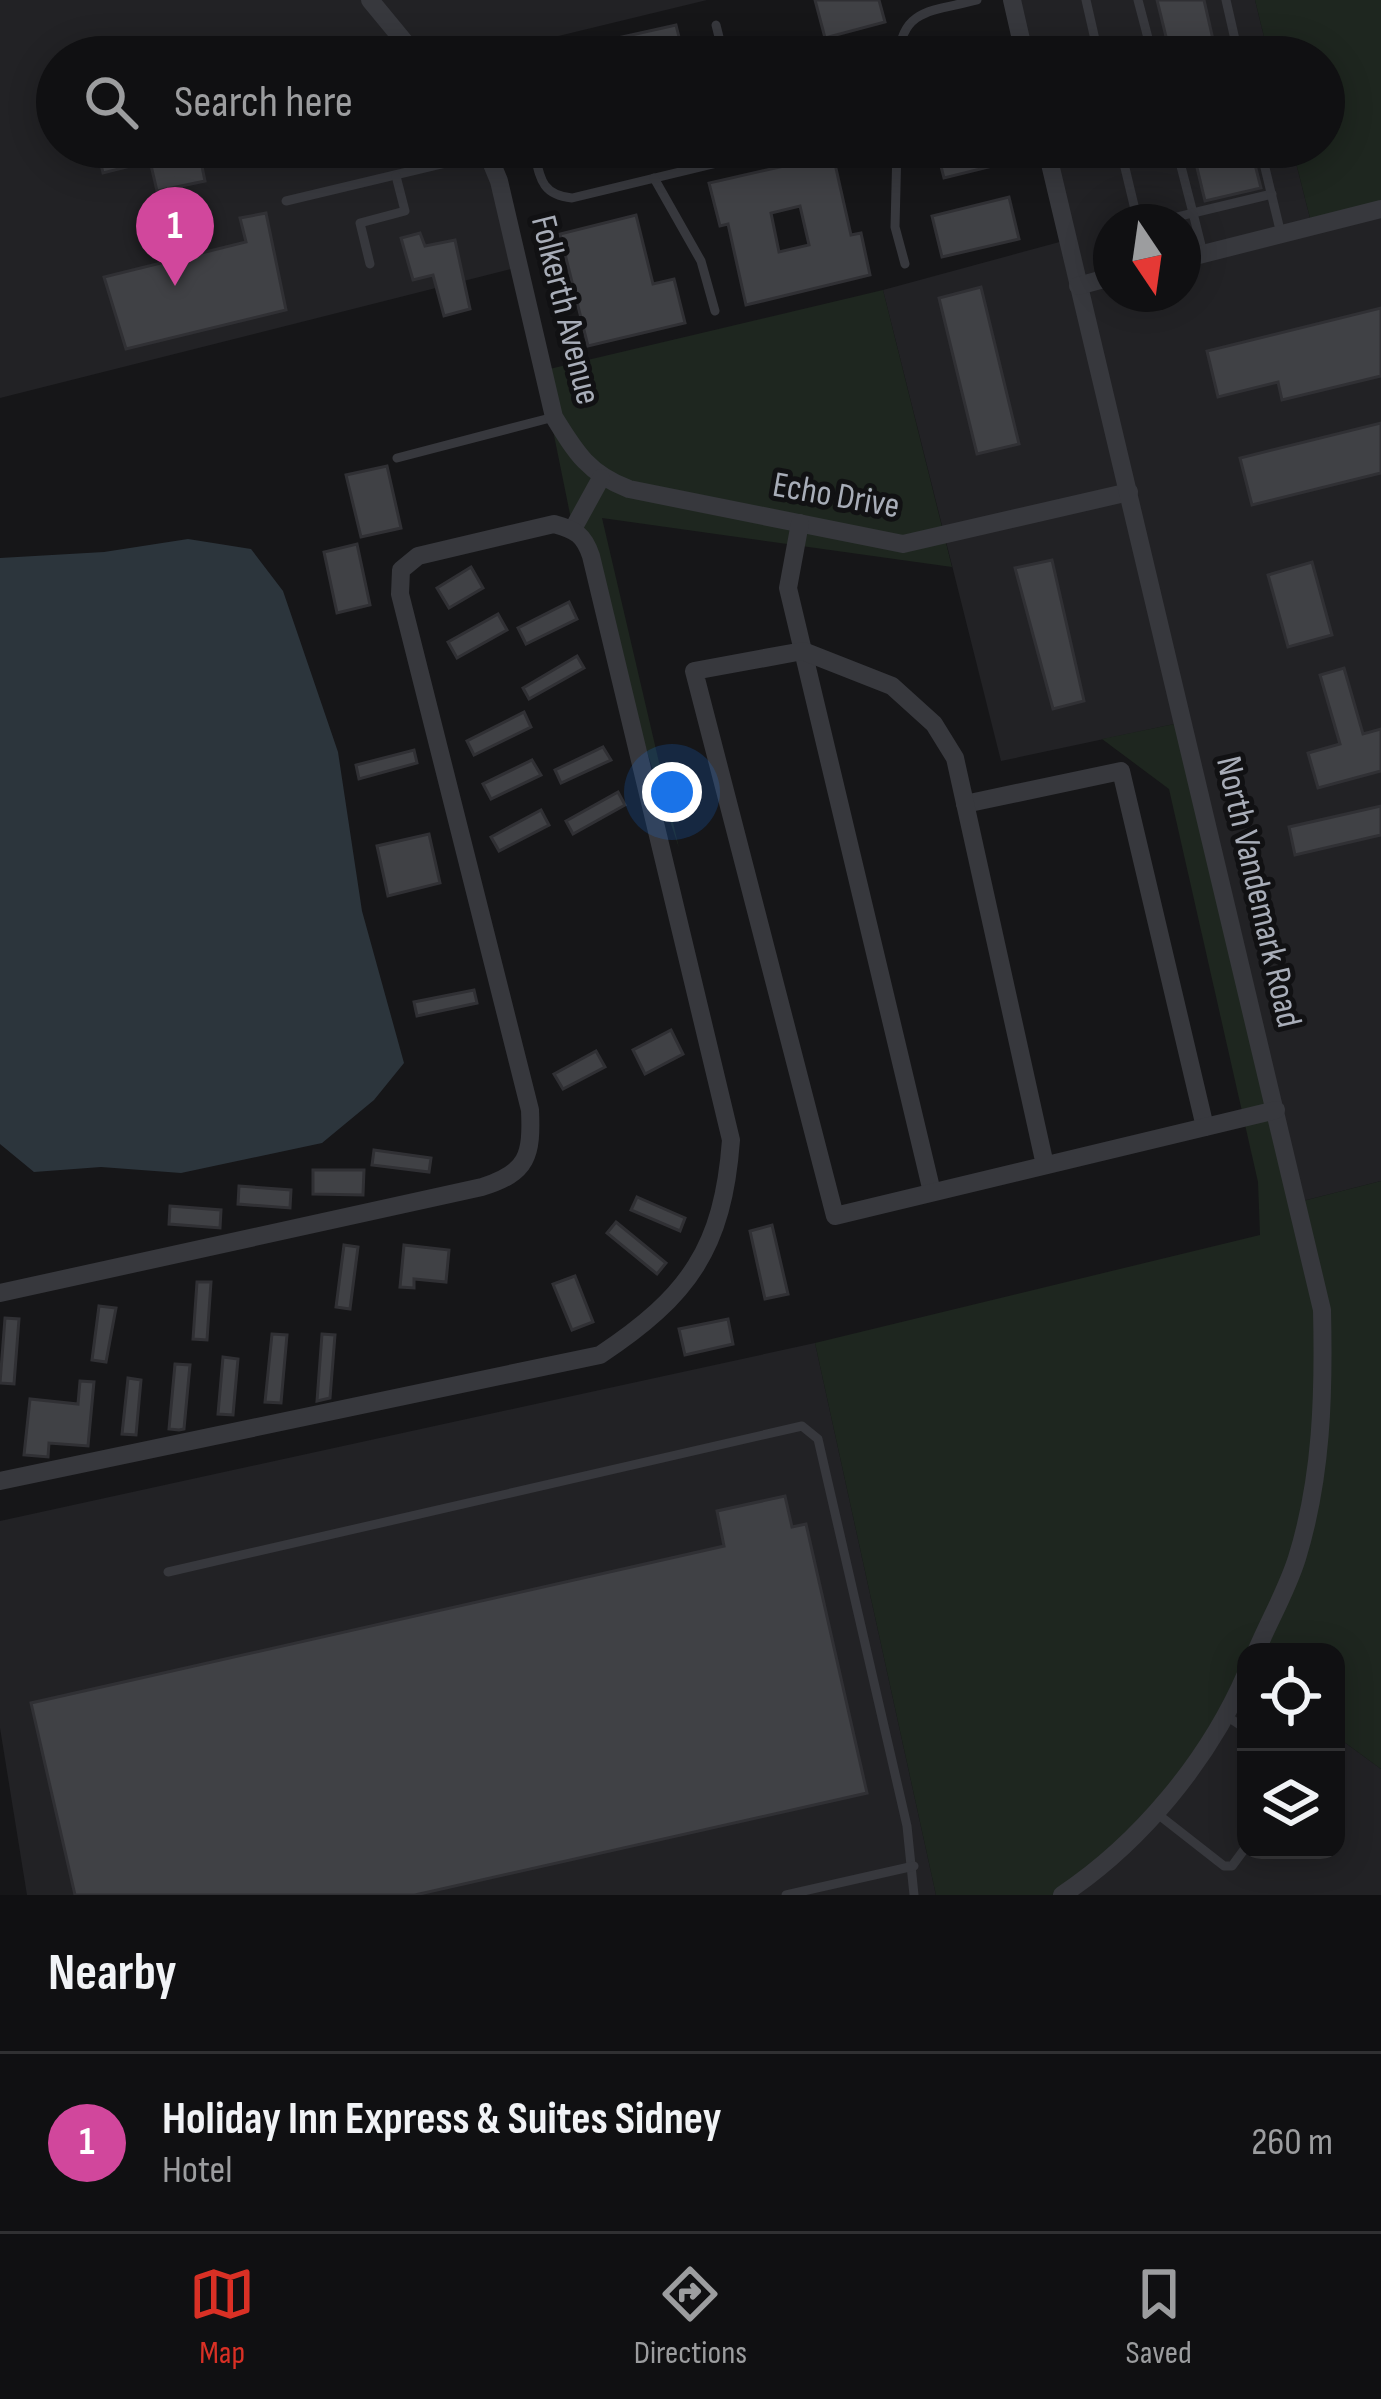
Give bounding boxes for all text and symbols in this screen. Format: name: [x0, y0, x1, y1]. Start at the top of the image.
search box: [36, 36, 1345, 168]
icon: search: [78, 69, 144, 135]
text: Search here: [174, 75, 353, 130]
pin: 1: [136, 187, 214, 286]
north arrow: [1093, 204, 1201, 312]
street label: Folkerth Avenue: [521, 211, 609, 409]
street label: Echo Drive: [769, 464, 903, 528]
street label: North Vandemark Road: [1206, 752, 1310, 1032]
your location: [642, 762, 702, 822]
map controls: [1237, 1643, 1345, 1859]
button: locate: [1237, 1643, 1345, 1751]
button: layers: [1237, 1751, 1345, 1859]
text: Nearby: [48, 1943, 177, 2004]
text: Holiday Inn Express & Suites Sidney: [162, 2092, 721, 2147]
text: 1: [79, 2119, 95, 2166]
text: 260 m: [1251, 2119, 1333, 2166]
text: Hotel: [162, 2147, 233, 2194]
tab: Map: [189, 2261, 255, 2373]
tab: Directions: [634, 2261, 747, 2373]
tab: Saved: [1126, 2261, 1192, 2373]

